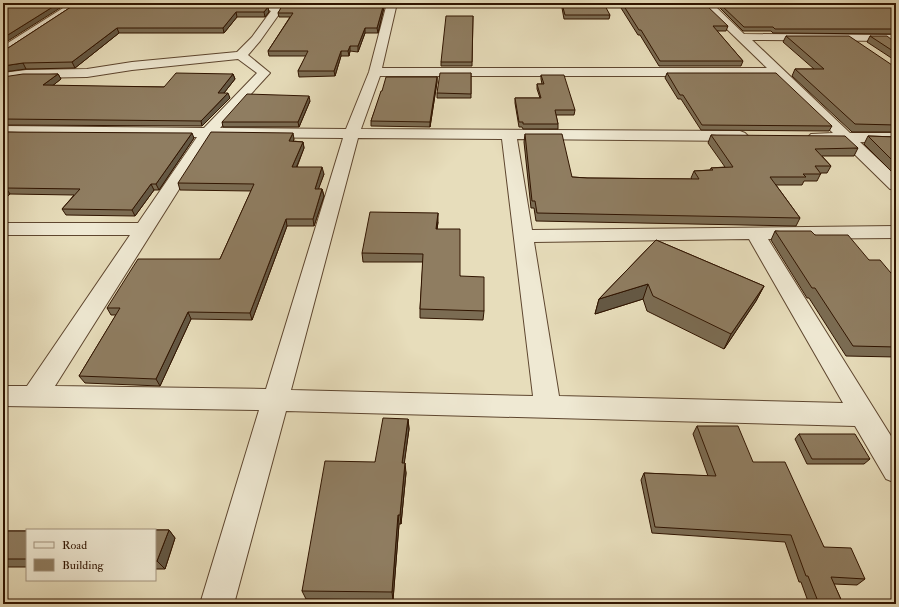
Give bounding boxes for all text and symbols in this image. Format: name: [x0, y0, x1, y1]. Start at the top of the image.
legend: [26, 529, 156, 581]
text: Road: [62, 538, 87, 553]
text: Building: [62, 558, 105, 573]

